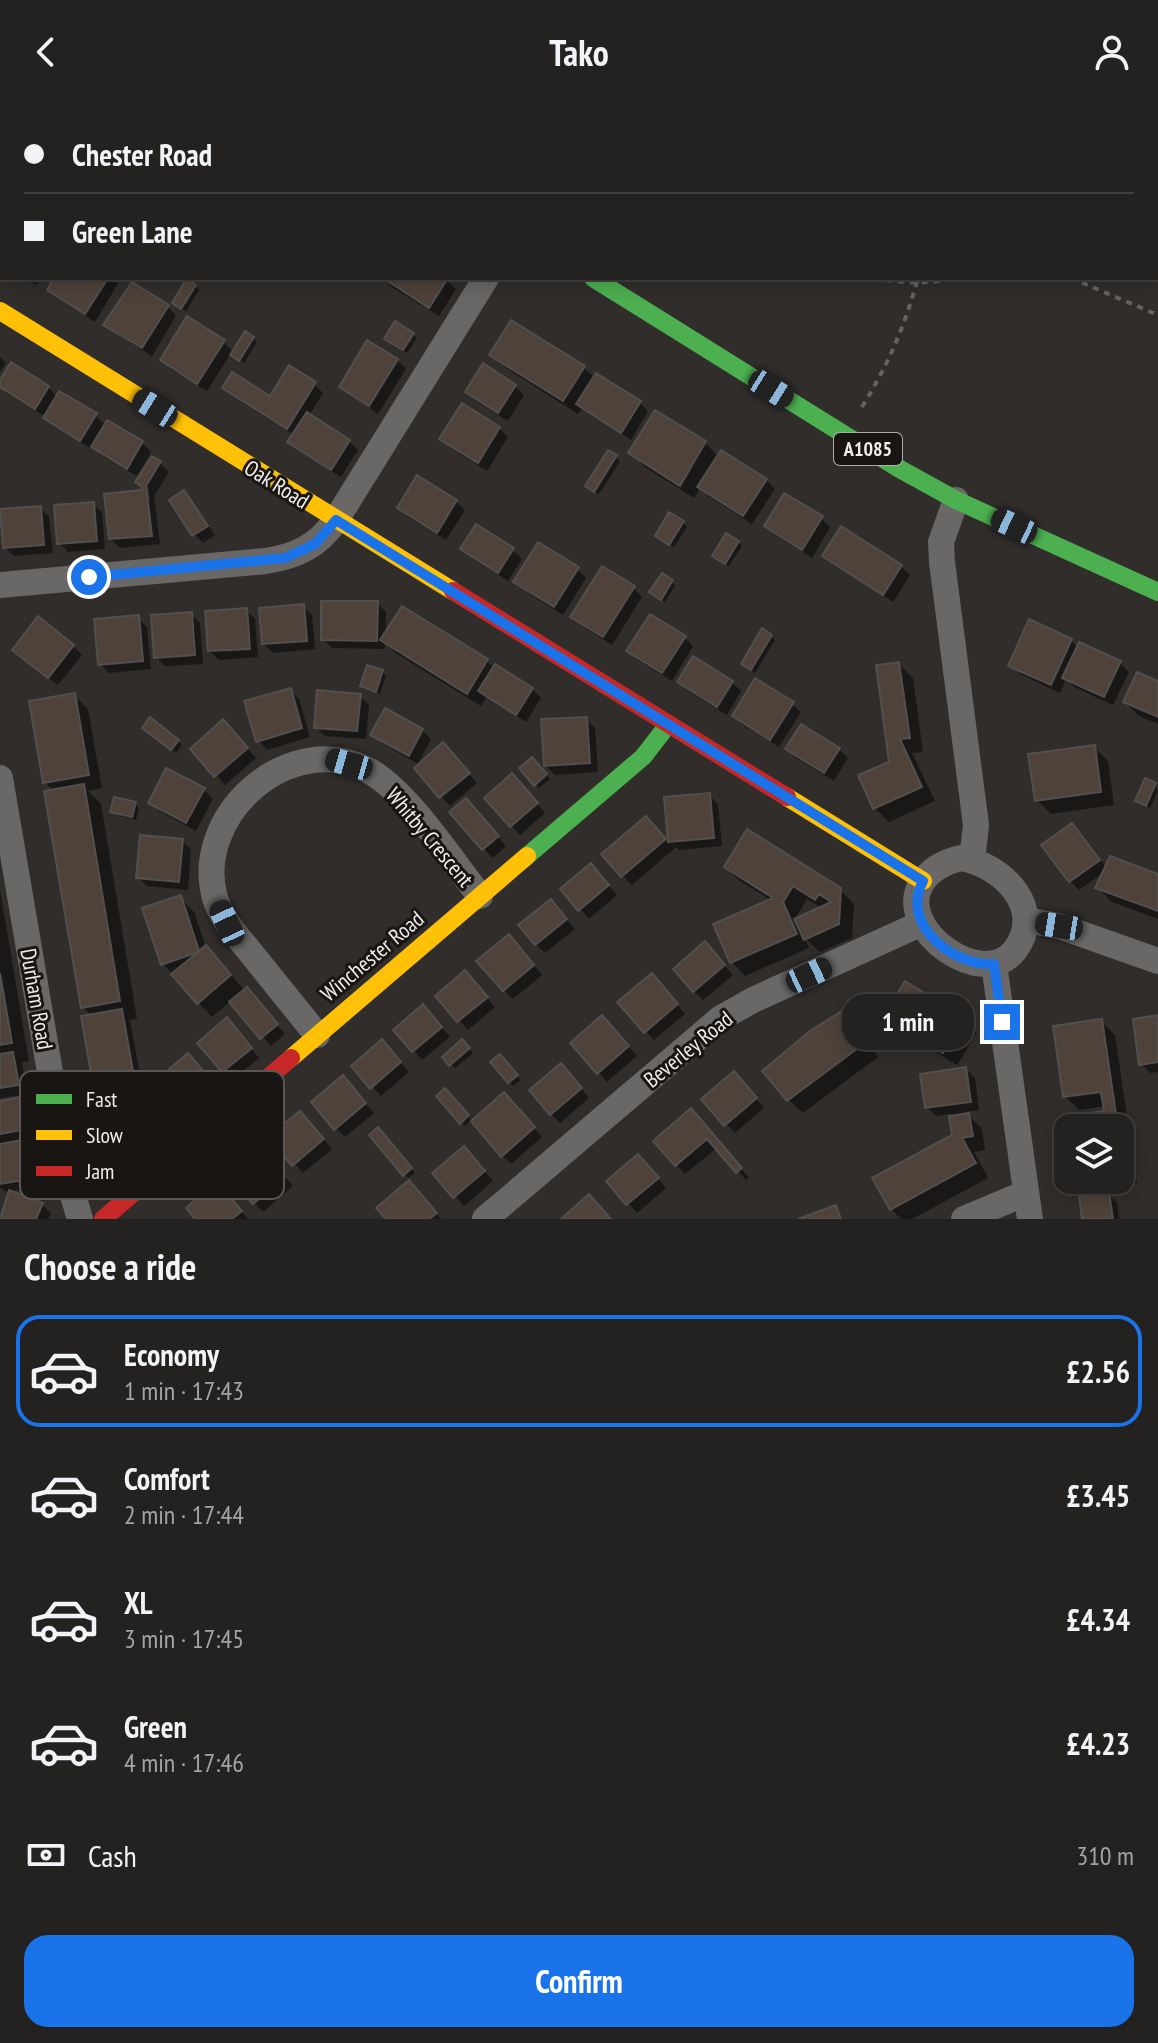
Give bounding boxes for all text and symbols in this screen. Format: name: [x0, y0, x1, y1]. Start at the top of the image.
text: Tako: [549, 29, 609, 76]
icon: back: [24, 30, 68, 74]
icon: person: [1090, 30, 1134, 74]
text: Chester Road: [72, 135, 212, 174]
text: Green Lane: [72, 212, 193, 251]
car: [744, 366, 798, 412]
car: [128, 385, 182, 431]
road number: A1085: [834, 433, 902, 465]
street label: Oak Road: [239, 453, 315, 515]
car: [987, 505, 1041, 547]
route start: [71, 559, 107, 595]
car: [323, 746, 375, 782]
street label: Whitby Crescent: [380, 781, 480, 893]
car: [206, 896, 248, 950]
street label: Winchester Road: [315, 905, 429, 1007]
car: [1033, 910, 1085, 942]
street label: Durham Road: [14, 946, 60, 1052]
car: [782, 954, 836, 996]
callout: 1 min: [842, 994, 974, 1050]
route end: [984, 1004, 1020, 1040]
street label: Beverley Road: [638, 1005, 738, 1093]
text: 1 min: [882, 1005, 934, 1038]
legend: [20, 1071, 284, 1199]
text: Fast: [86, 1085, 117, 1113]
map controls: [1054, 1114, 1134, 1194]
button: layers: [1054, 1114, 1134, 1194]
text: Slow: [86, 1121, 123, 1149]
text: Jam: [85, 1157, 114, 1185]
text: Choose a ride: [24, 1243, 196, 1290]
icon: car: [28, 1335, 100, 1407]
text: Economy: [124, 1335, 219, 1374]
text: £2.56: [1066, 1352, 1130, 1391]
text: 1 min · 17:43: [124, 1374, 244, 1407]
icon: car: [28, 1459, 100, 1531]
text: Comfort: [124, 1459, 210, 1498]
text: £3.45: [1066, 1476, 1130, 1515]
text: 2 min · 17:44: [124, 1498, 244, 1531]
icon: car: [28, 1583, 100, 1655]
text: XL: [124, 1583, 153, 1622]
text: £4.34: [1066, 1600, 1130, 1639]
text: 3 min · 17:45: [124, 1622, 244, 1655]
icon: car: [28, 1707, 100, 1779]
text: Green: [124, 1707, 187, 1746]
text: £4.23: [1066, 1724, 1130, 1763]
text: 4 min · 17:46: [124, 1746, 244, 1779]
icon: cash: [24, 1833, 68, 1877]
text: Cash: [88, 1836, 137, 1875]
text: 310 m: [1076, 1839, 1134, 1872]
button: Confirm: [24, 1935, 1134, 2027]

